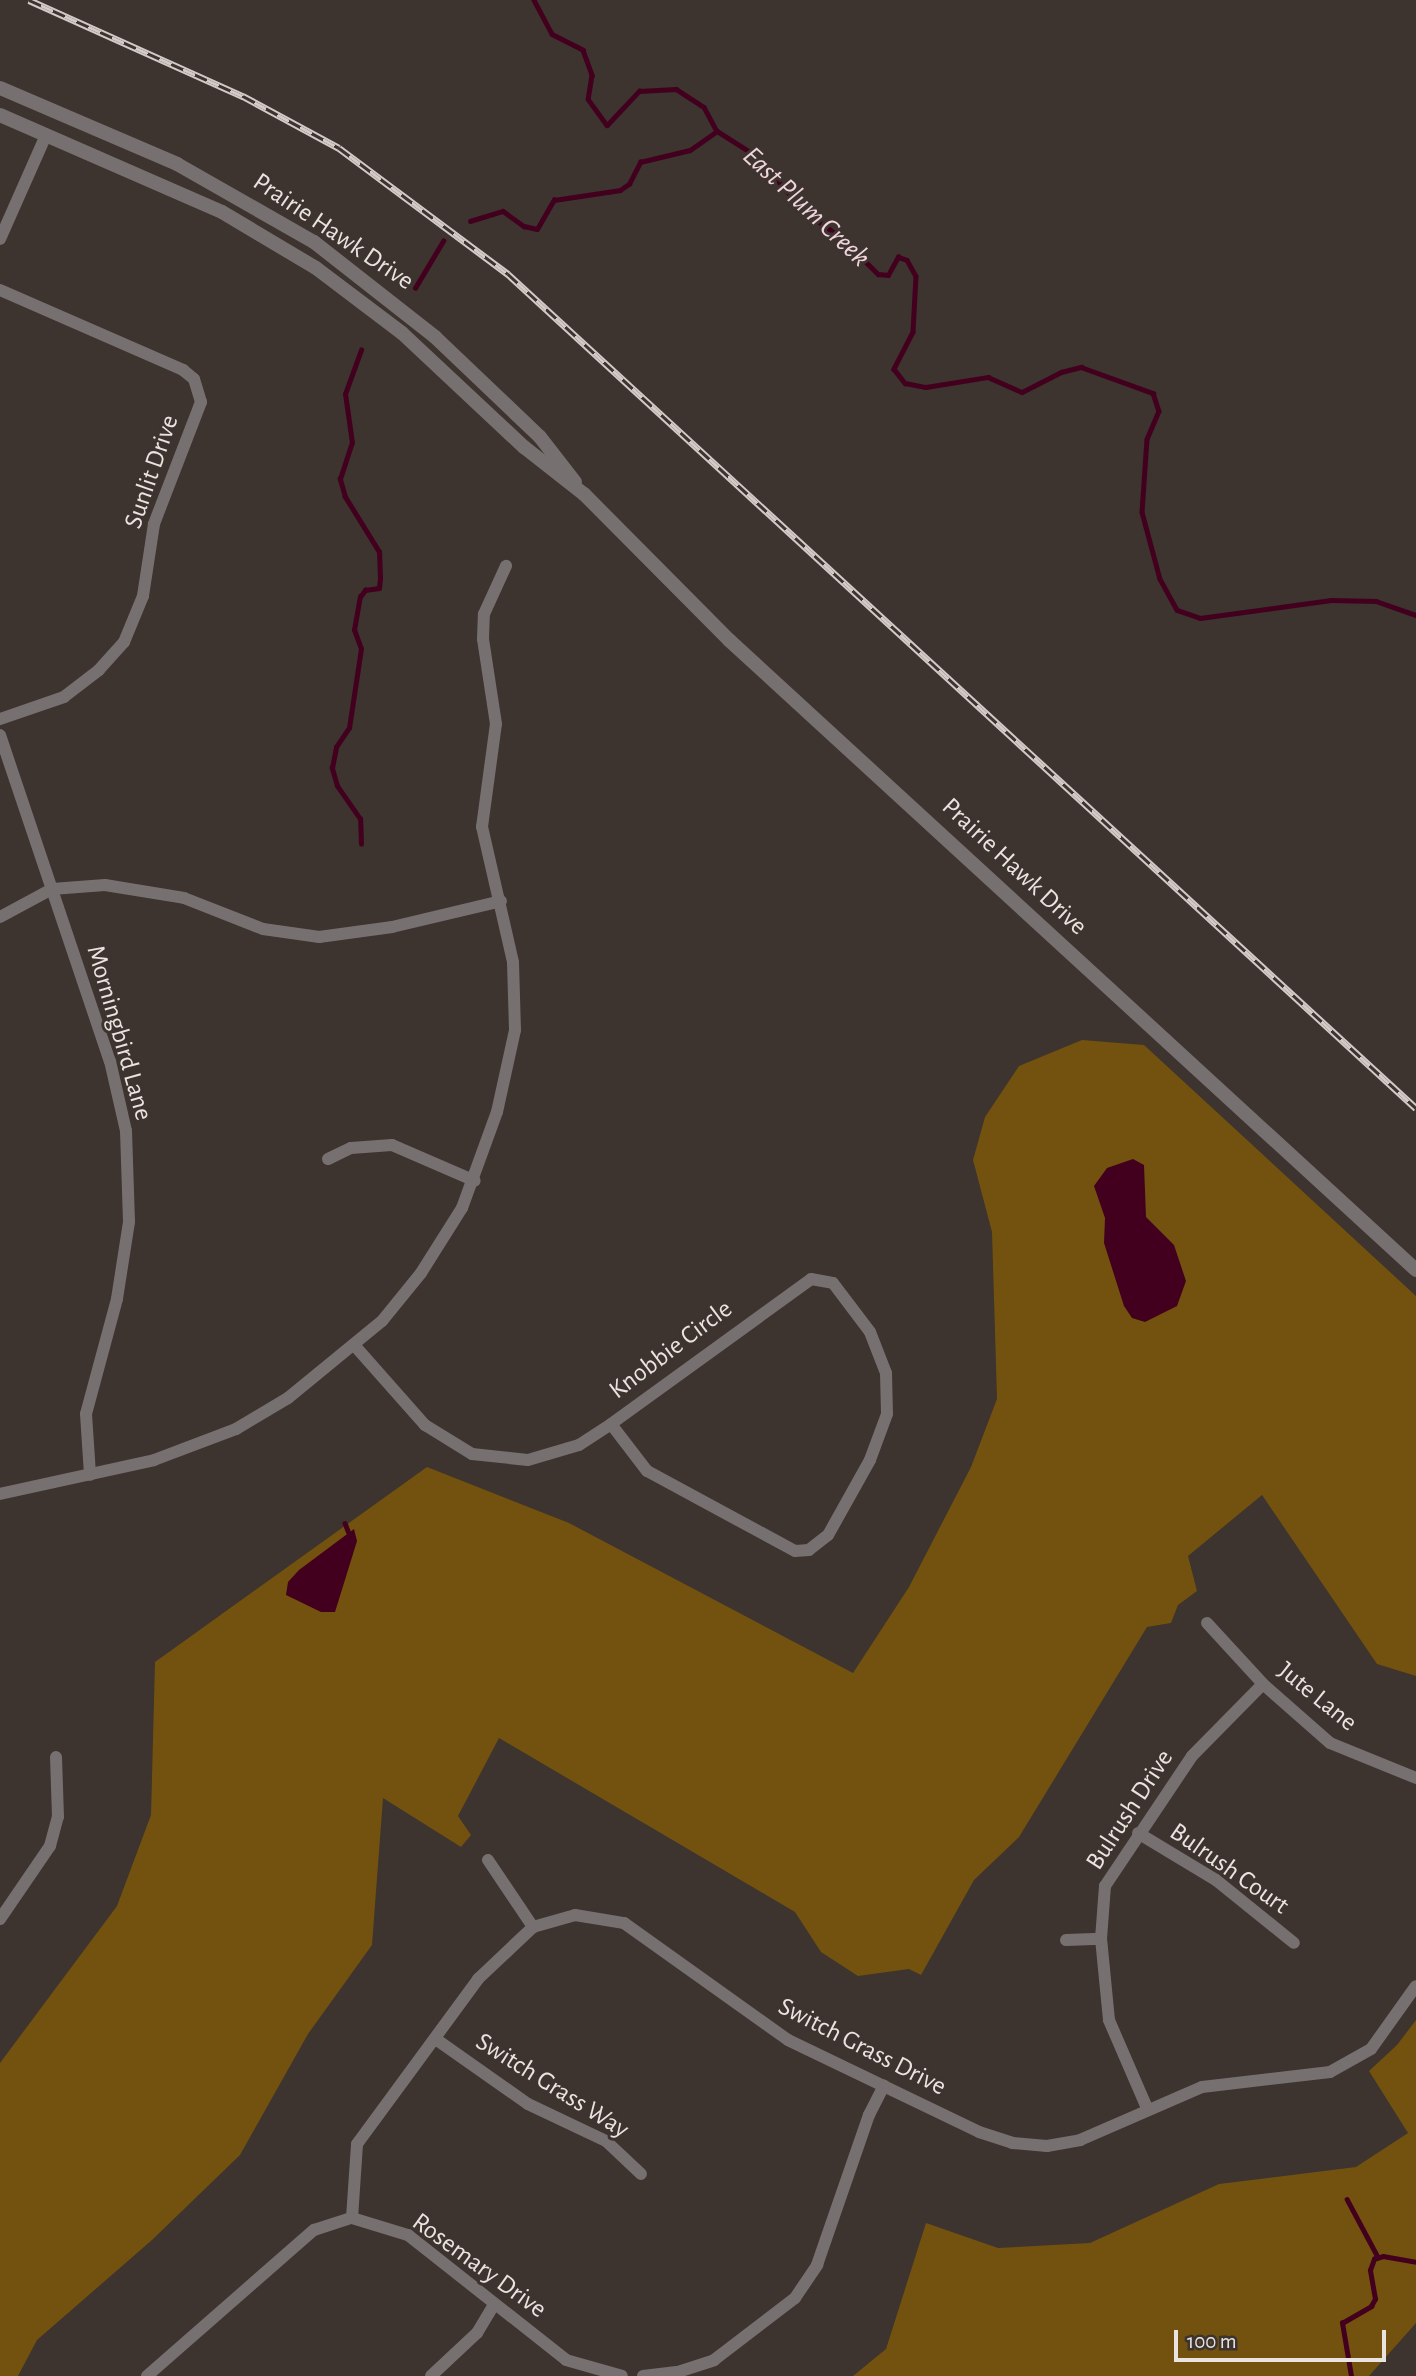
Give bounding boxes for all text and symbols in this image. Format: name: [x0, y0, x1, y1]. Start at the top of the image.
water label: East Plum Creek: [735, 140, 877, 274]
street label: Prairie Hawk Drive: [247, 167, 419, 297]
street label: Sunlit Drive: [118, 411, 186, 533]
street label: Prairie Hawk Drive: [935, 792, 1093, 942]
street label: Morningbird Lane: [79, 942, 159, 1124]
street label: Knobbie Circle: [603, 1294, 739, 1406]
street label: Jute Lane: [1271, 1656, 1363, 1738]
street label: Bulrush Drive: [1080, 1744, 1180, 1876]
street label: Bulrush Court: [1163, 1817, 1295, 1921]
street label: Switch Grass Drive: [773, 1991, 951, 2103]
street label: Switch Grass Way: [470, 2026, 634, 2146]
street label: Rosemary Drive: [406, 2207, 552, 2325]
scale bar: [1178, 2316, 1390, 2360]
text: 100 m: [1187, 2331, 1237, 2352]

